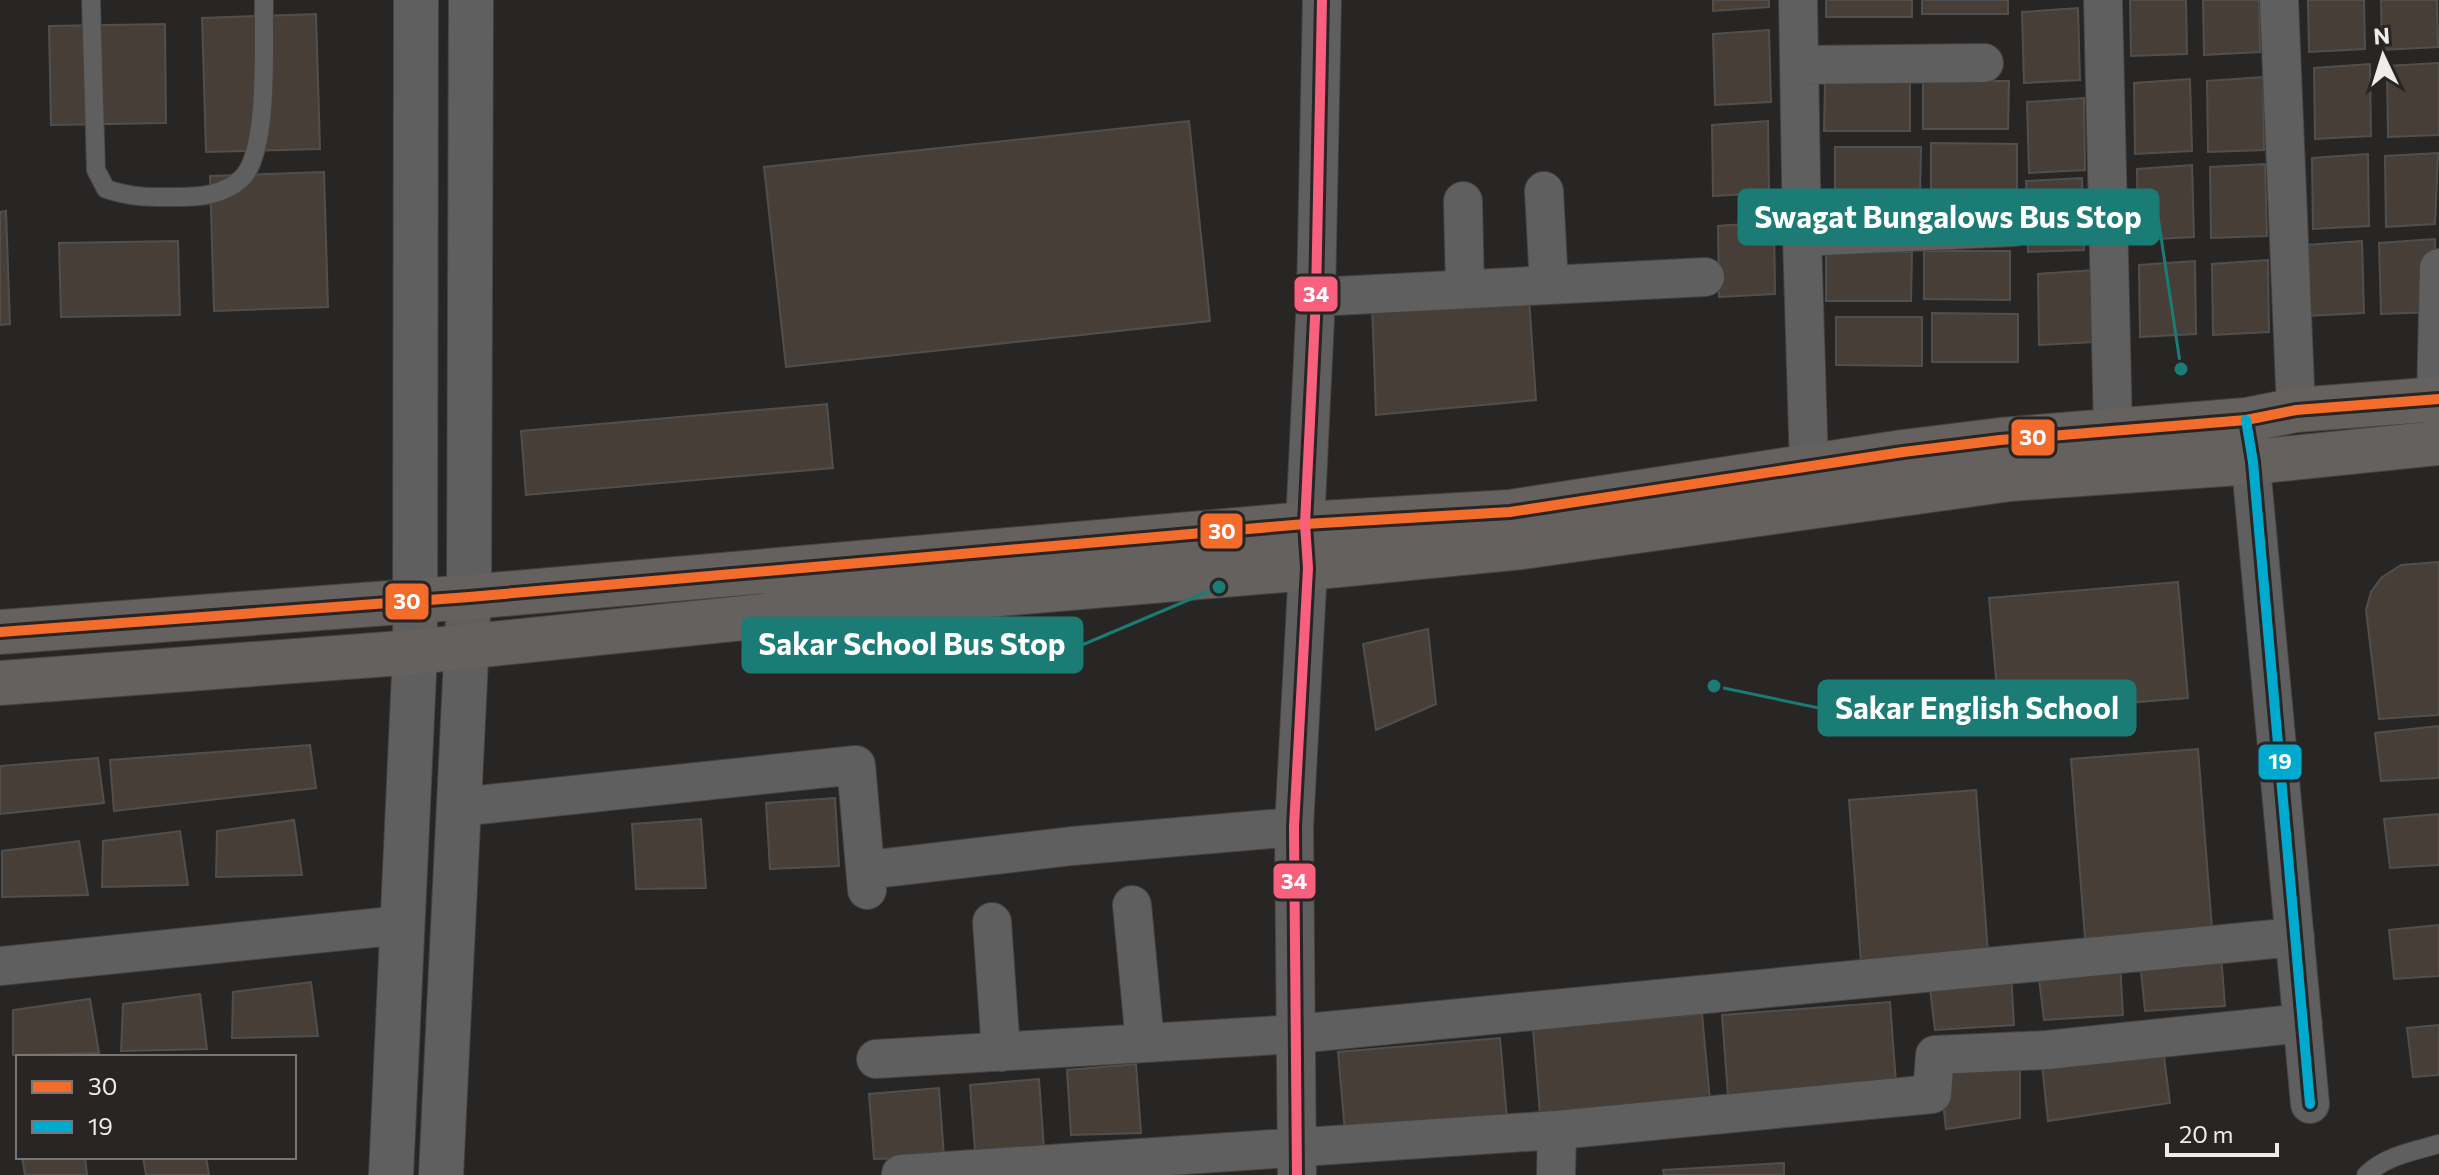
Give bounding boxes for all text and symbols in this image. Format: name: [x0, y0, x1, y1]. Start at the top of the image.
north arrow: [2343, 16, 2423, 96]
text: N: [2372, 22, 2391, 50]
callout: Swagat Bungalows Bus Stop: [1739, 190, 2158, 244]
text: Swagat Bungalows Bus Stop: [1754, 197, 2142, 234]
line badge: 34: [1293, 275, 1339, 313]
text: 34: [1303, 280, 1329, 307]
line badge: 30: [2010, 418, 2056, 457]
text: 30: [2019, 423, 2047, 450]
line badge: 30: [1199, 512, 1244, 550]
text: 30: [1208, 517, 1236, 544]
line badge: 30: [384, 582, 430, 621]
text: 30: [393, 587, 421, 614]
callout: Sakar School Bus Stop: [743, 618, 1082, 672]
text: Sakar School Bus Stop: [758, 624, 1066, 661]
callout: Sakar English School: [1819, 681, 2135, 735]
text: Sakar English School: [1835, 688, 2119, 725]
line badge: 19: [2257, 743, 2303, 781]
text: 19: [2268, 747, 2292, 774]
line badge: 34: [1272, 862, 1317, 900]
text: 34: [1281, 867, 1307, 894]
legend: [16, 1055, 296, 1159]
text: 30: [88, 1071, 117, 1100]
scale bar: [2167, 1107, 2277, 1157]
text: 19: [88, 1111, 113, 1140]
text: 20 m: [2179, 1119, 2233, 1148]

